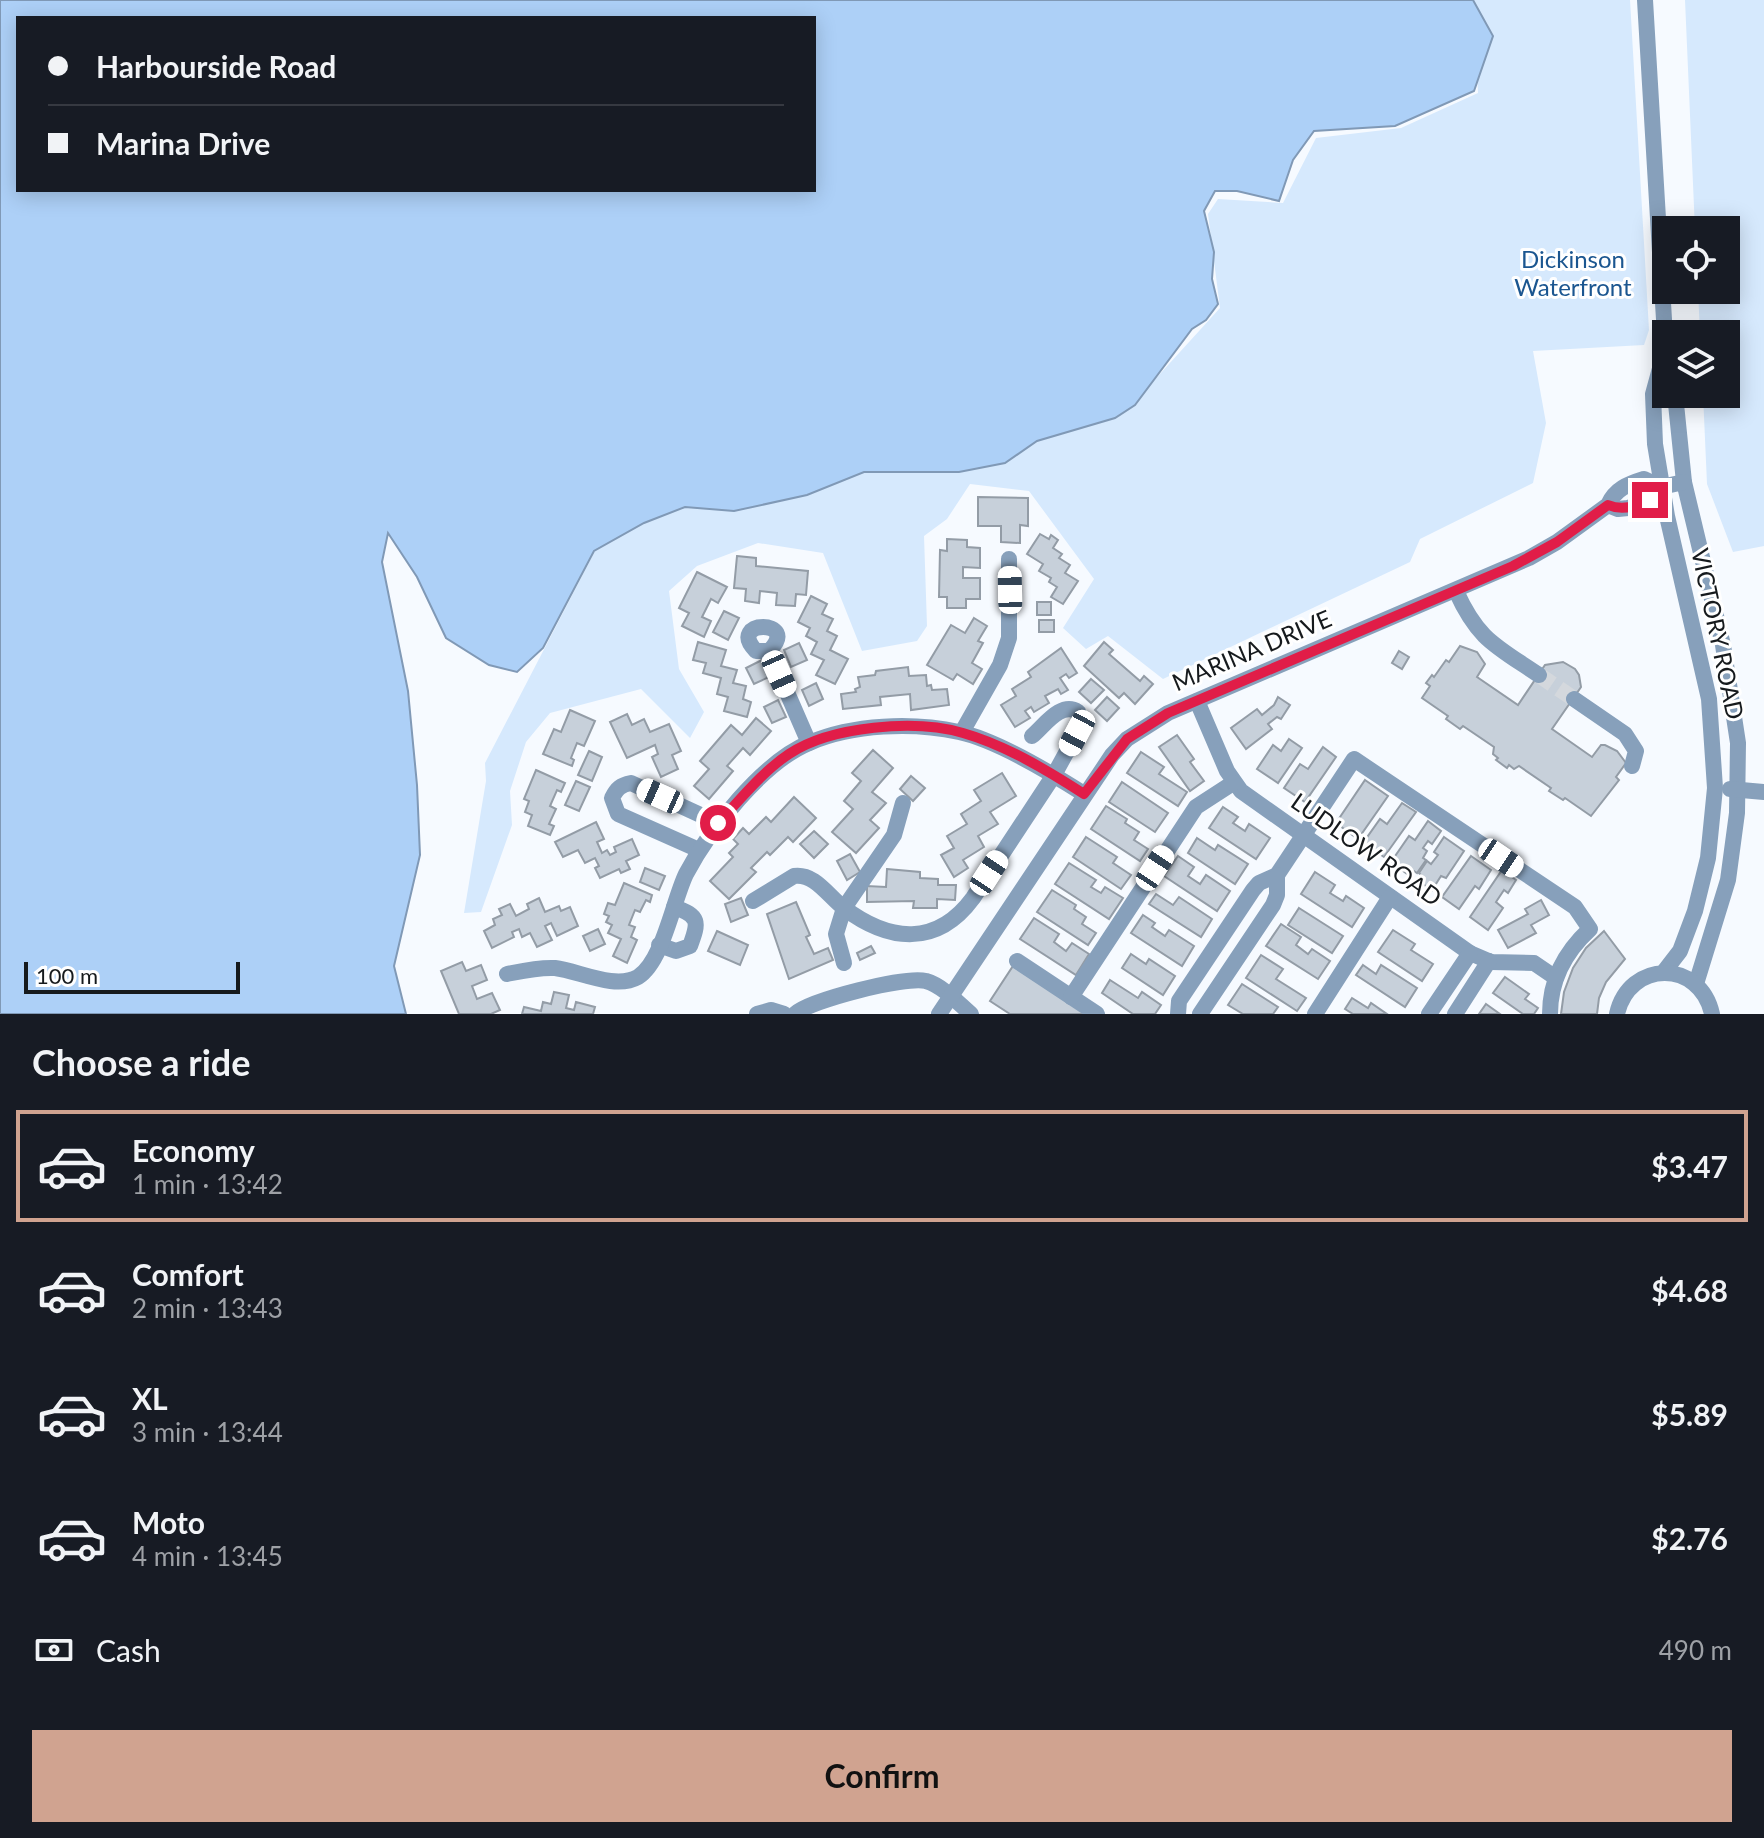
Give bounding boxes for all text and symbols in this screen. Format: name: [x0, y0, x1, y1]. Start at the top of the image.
text: Harbourside Road: [96, 48, 336, 84]
text: Marina Drive: [96, 125, 270, 161]
map controls: [1652, 216, 1740, 408]
button: locate: [1652, 216, 1740, 304]
park label: Dickinson Waterfront: [1514, 244, 1632, 301]
button: layers: [1652, 320, 1740, 408]
route end: [1632, 482, 1668, 518]
street label: VICTORY ROAD: [1686, 545, 1751, 722]
car: [998, 566, 1022, 614]
street label: MARINA DRIVE: [1167, 603, 1335, 696]
car: [758, 647, 800, 701]
car: [1055, 706, 1099, 760]
car: [633, 775, 687, 817]
street label: LUDLOW ROAD: [1286, 786, 1448, 911]
route start: [700, 805, 736, 841]
car: [1474, 835, 1528, 881]
car: [1132, 841, 1178, 895]
car: [966, 846, 1012, 900]
scale bar: [24, 958, 240, 994]
text: 100 m: [36, 962, 98, 989]
text: Choose a ride: [32, 1040, 251, 1084]
icon: car: [36, 1130, 108, 1202]
text: Economy: [132, 1132, 255, 1168]
text: $3.47: [1651, 1148, 1728, 1184]
text: 1 min · 13:42: [132, 1168, 283, 1200]
icon: car: [36, 1254, 108, 1326]
text: Comfort: [132, 1256, 244, 1292]
text: $4.68: [1651, 1272, 1728, 1308]
text: 2 min · 13:43: [132, 1292, 283, 1324]
icon: car: [36, 1378, 108, 1450]
text: XL: [132, 1380, 168, 1416]
text: $5.89: [1651, 1396, 1728, 1432]
text: 3 min · 13:44: [132, 1416, 283, 1448]
icon: car: [36, 1502, 108, 1574]
text: Moto: [132, 1504, 205, 1540]
text: $2.76: [1651, 1520, 1728, 1556]
text: 4 min · 13:45: [132, 1540, 283, 1572]
icon: cash: [32, 1628, 76, 1672]
text: Cash: [96, 1632, 161, 1668]
text: 490 m: [1659, 1634, 1732, 1666]
button: Confirm: [32, 1730, 1732, 1822]

